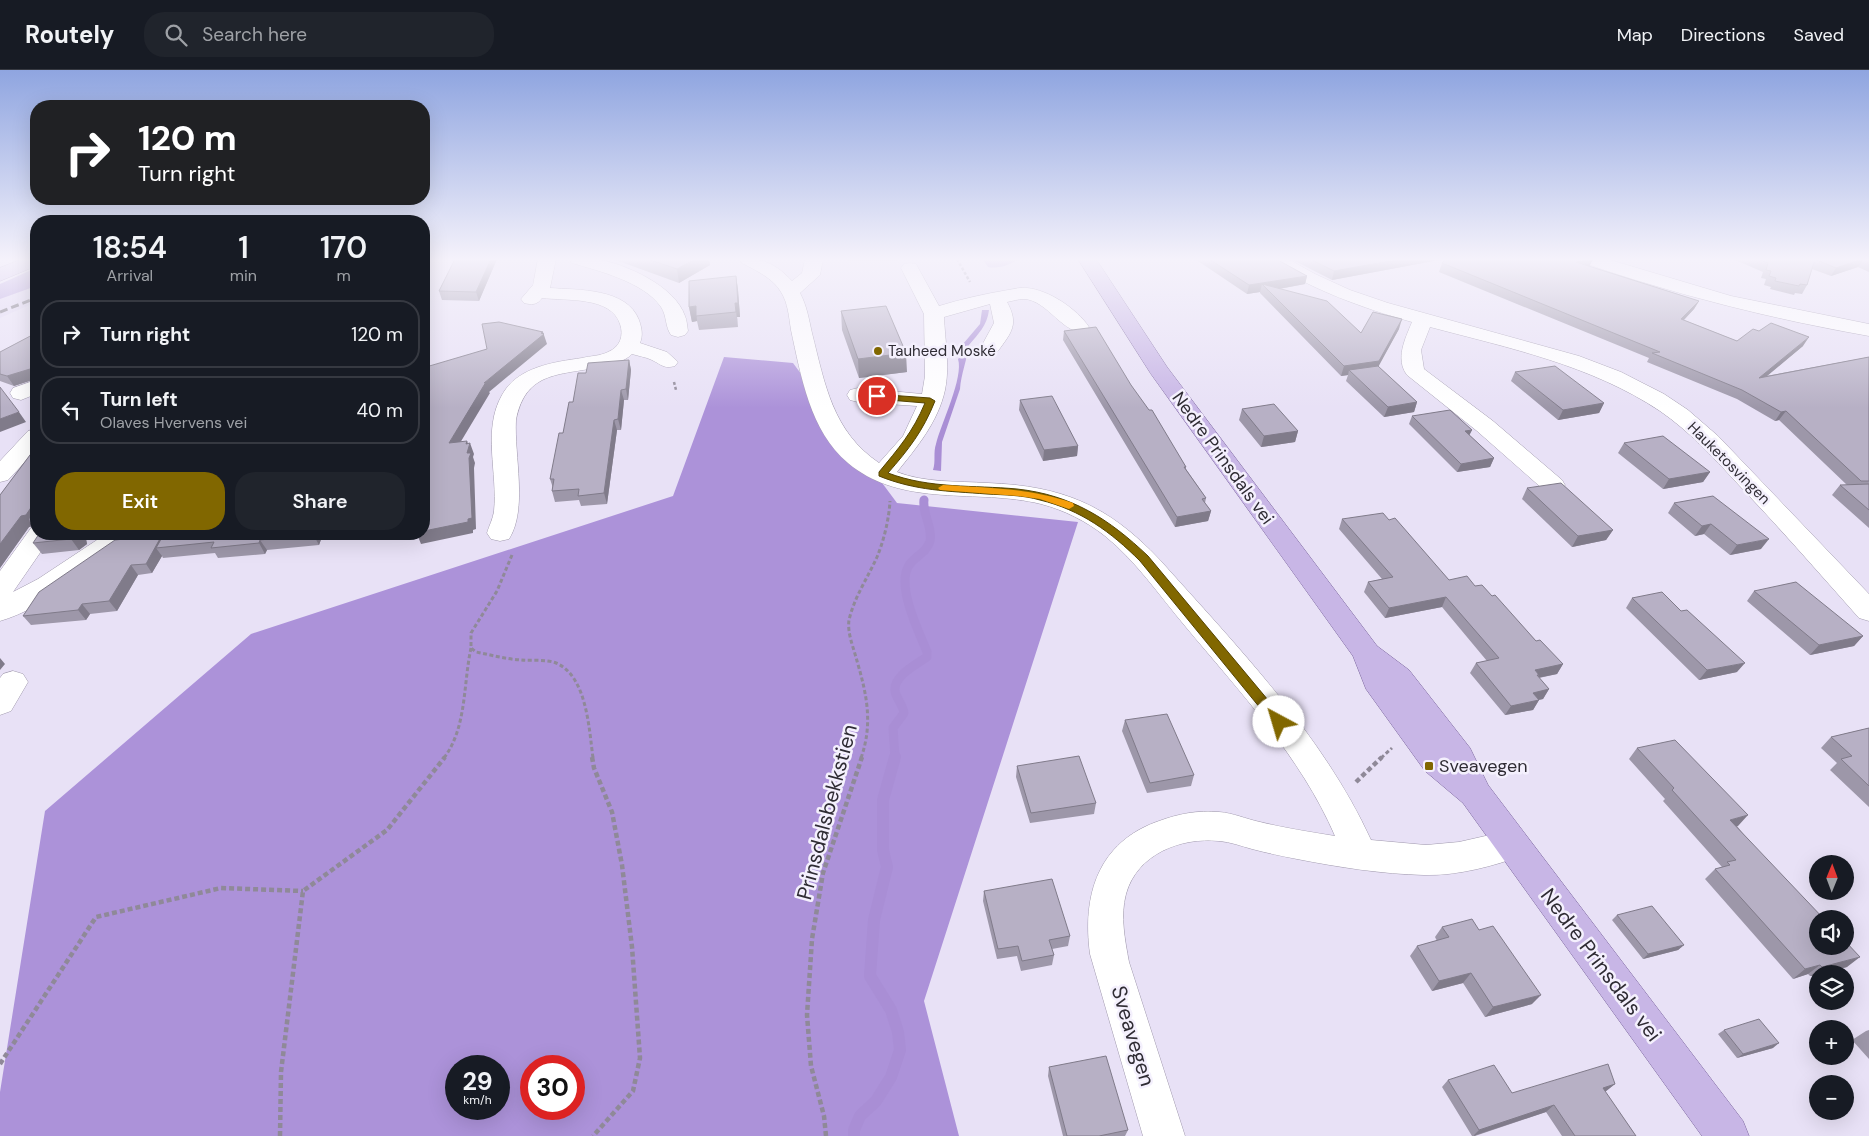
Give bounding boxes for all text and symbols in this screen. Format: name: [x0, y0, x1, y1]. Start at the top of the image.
search box: [144, 12, 494, 57]
text: Routely: [25, 19, 114, 50]
icon: search: [162, 21, 190, 49]
text: Search here: [202, 22, 307, 47]
text: Map: [1617, 23, 1653, 47]
text: Directions: [1681, 23, 1766, 47]
text: Saved: [1794, 23, 1844, 47]
text: 120 m: [138, 115, 237, 161]
icon: right: [55, 120, 120, 185]
text: Turn right: [138, 159, 235, 188]
text: 18:54: [93, 228, 167, 267]
text: 1: [238, 228, 249, 267]
text: 170: [320, 228, 367, 267]
text: Arrival: [107, 265, 153, 286]
text: min: [230, 265, 257, 286]
text: m: [336, 265, 351, 286]
icon: right: [57, 320, 85, 348]
text: Turn right: [100, 322, 190, 347]
text: 120 m: [351, 322, 403, 347]
place label: Tauheed Moské: [888, 341, 996, 361]
marker: Tauheed Moské: [872, 345, 884, 357]
pin: [856, 375, 898, 417]
icon: arrive: [863, 382, 891, 410]
text: Turn left: [100, 387, 178, 412]
street label: Nedre Prinsdals vei: [1167, 387, 1279, 529]
icon: left: [57, 396, 85, 424]
text: 40 m: [356, 398, 403, 423]
text: Olaves Hvervens vei: [100, 412, 247, 433]
street label: Hauketosvingen: [1683, 417, 1775, 509]
button: Exit: [55, 472, 225, 530]
button: Share: [235, 472, 405, 530]
position arrow: [1252, 695, 1304, 747]
street label: Prinsdalsbekkstien: [790, 721, 864, 903]
place label: Sveavegen: [1439, 754, 1528, 778]
marker: Sveavegen: [1423, 760, 1435, 772]
north arrow: [1809, 855, 1854, 900]
map controls: [1809, 855, 1854, 1120]
street label: Nedre Prinsdals vei: [1534, 883, 1668, 1047]
button: sound: [1809, 910, 1854, 955]
button: layers: [1809, 965, 1854, 1010]
street label: Sveavegen: [1104, 982, 1162, 1090]
button: +: [1809, 1020, 1854, 1065]
speed limit sign: 30: [520, 1055, 585, 1120]
text: 29: [462, 1065, 493, 1098]
button: −: [1809, 1075, 1854, 1120]
text: km/h: [463, 1092, 492, 1108]

